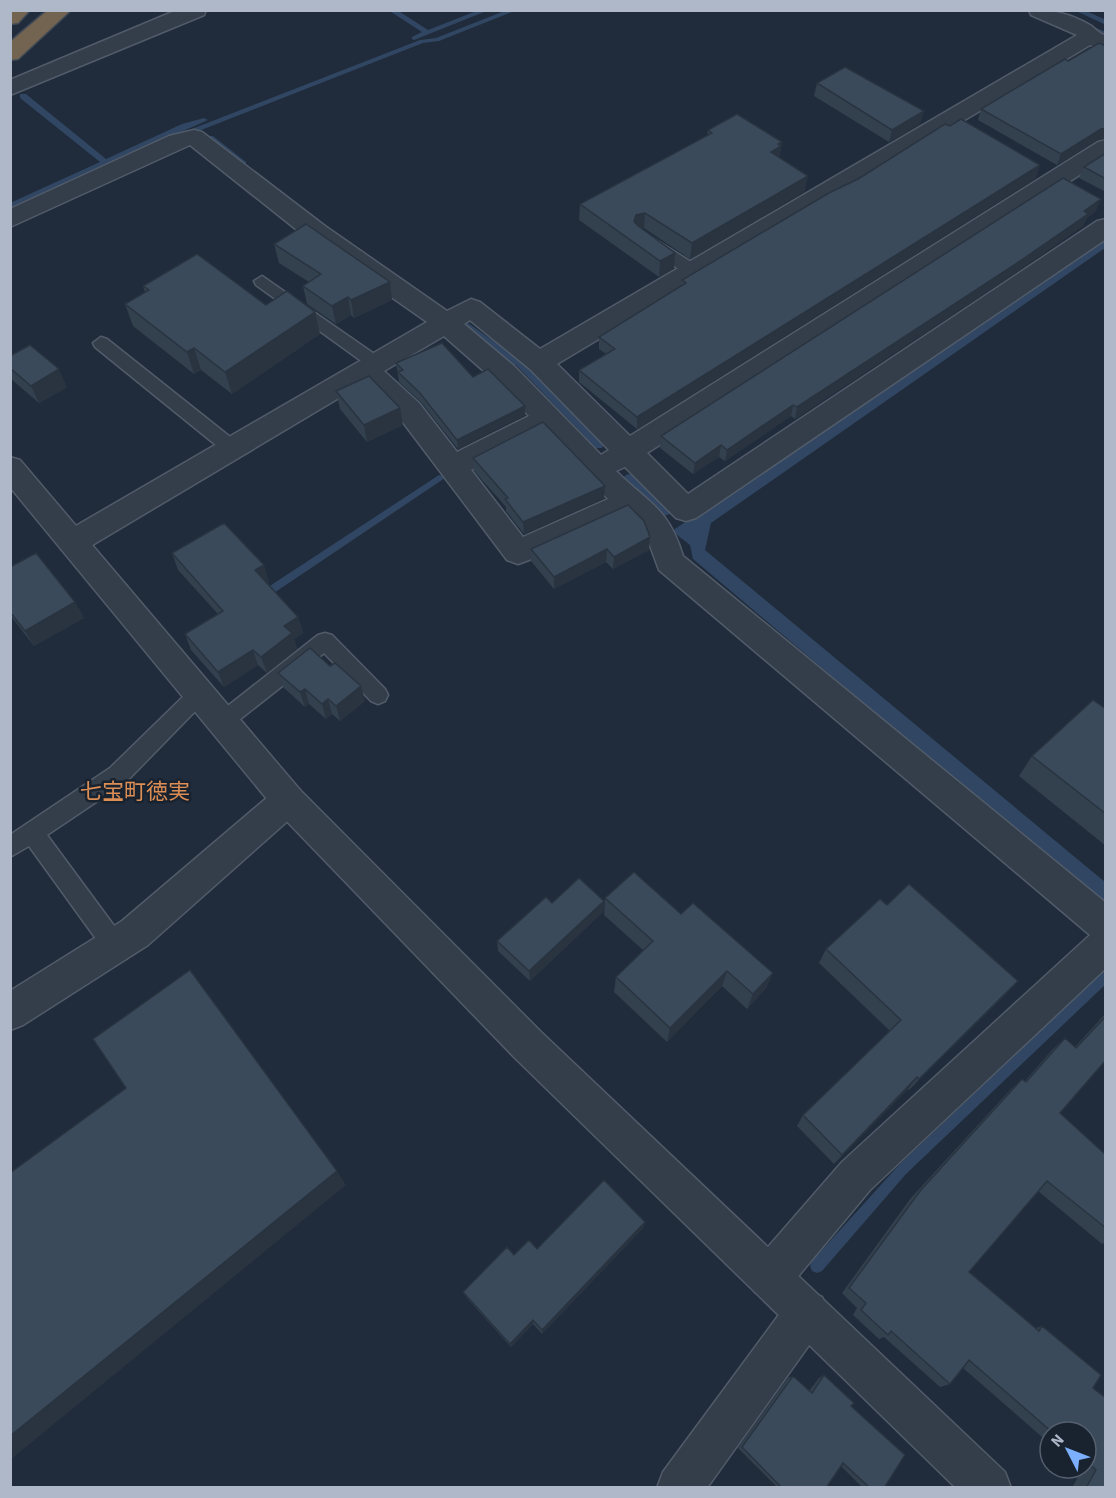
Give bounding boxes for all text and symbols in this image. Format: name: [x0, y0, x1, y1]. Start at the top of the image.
district label: 七宝町徳実: [80, 776, 190, 808]
north arrow: [1038, 1420, 1098, 1480]
text: N: [1046, 1429, 1069, 1452]

